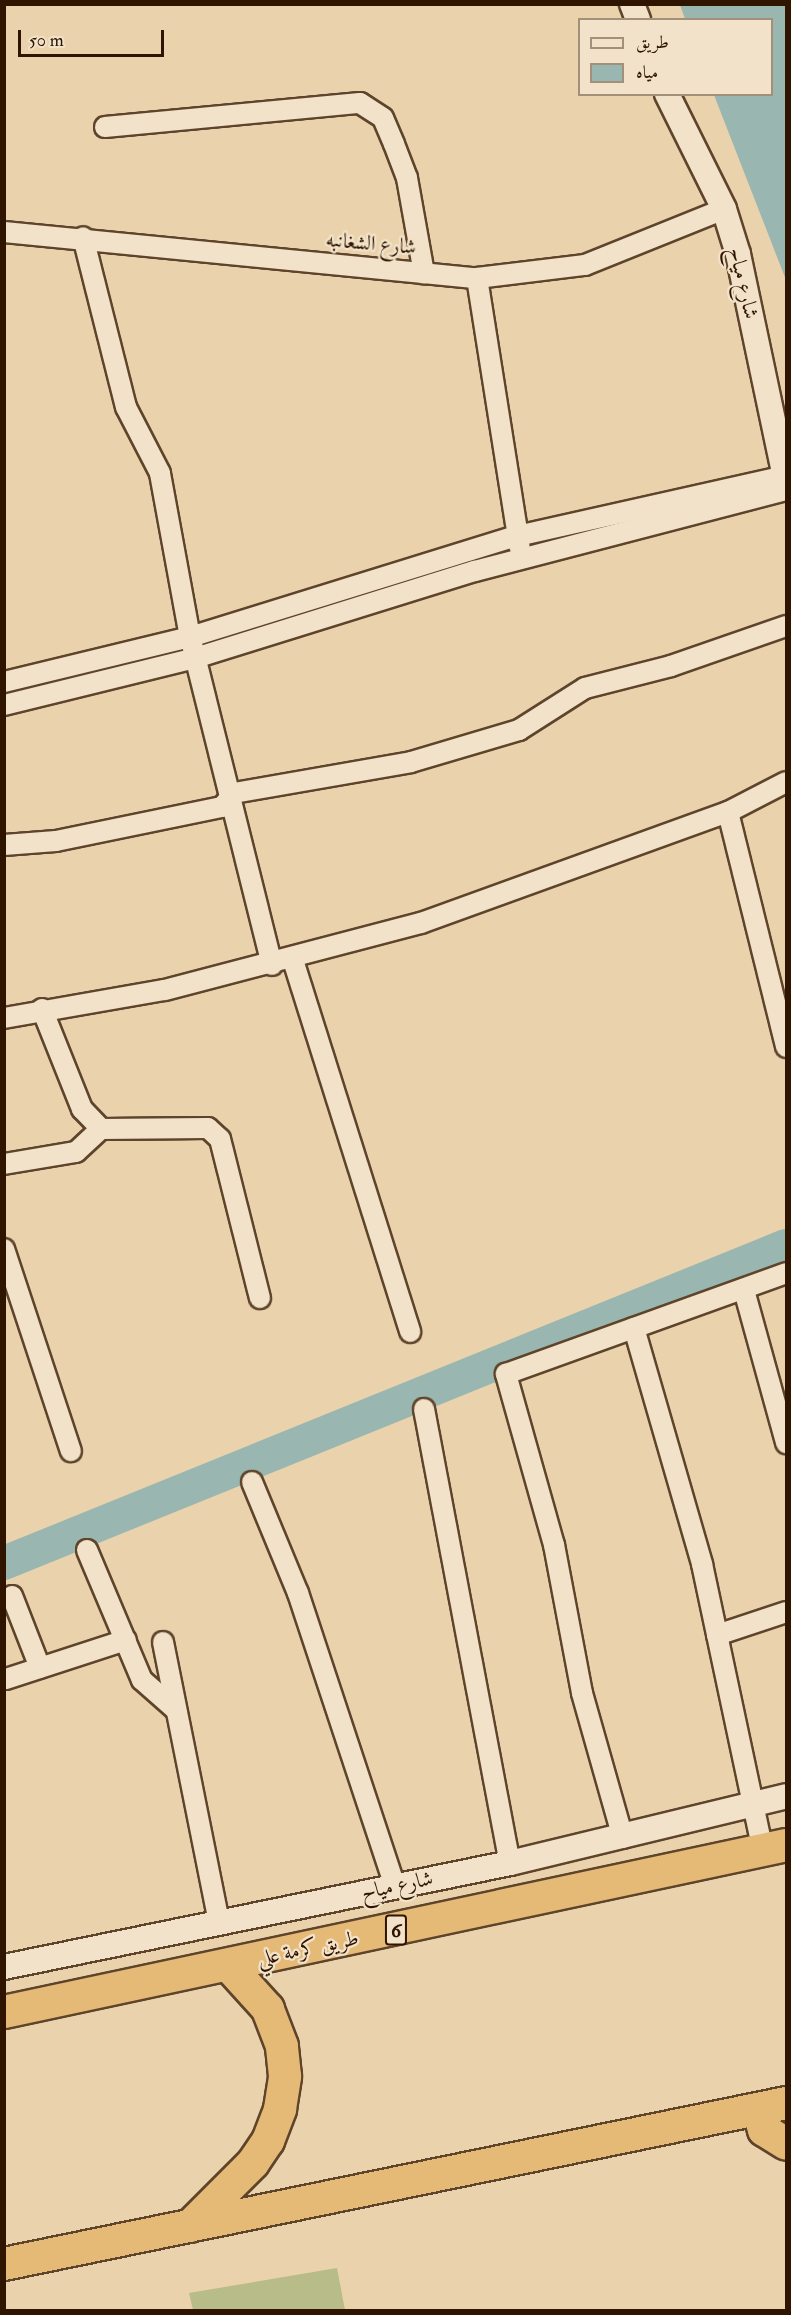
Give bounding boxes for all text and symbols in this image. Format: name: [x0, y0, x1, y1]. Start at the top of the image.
scale bar: [21, 18, 166, 56]
legend: [578, 18, 773, 96]
text: 50 m: [29, 29, 64, 52]
text: طريق: [636, 31, 669, 54]
text: مياه: [636, 61, 658, 84]
street label: شارع الشغانبه: [325, 227, 417, 261]
street label: شارع مياح: [723, 245, 763, 321]
street label: شارع مياح: [359, 1866, 435, 1906]
road number: 6: [384, 1913, 408, 1947]
street label: طريق كرمة علي: [255, 1926, 361, 1972]

